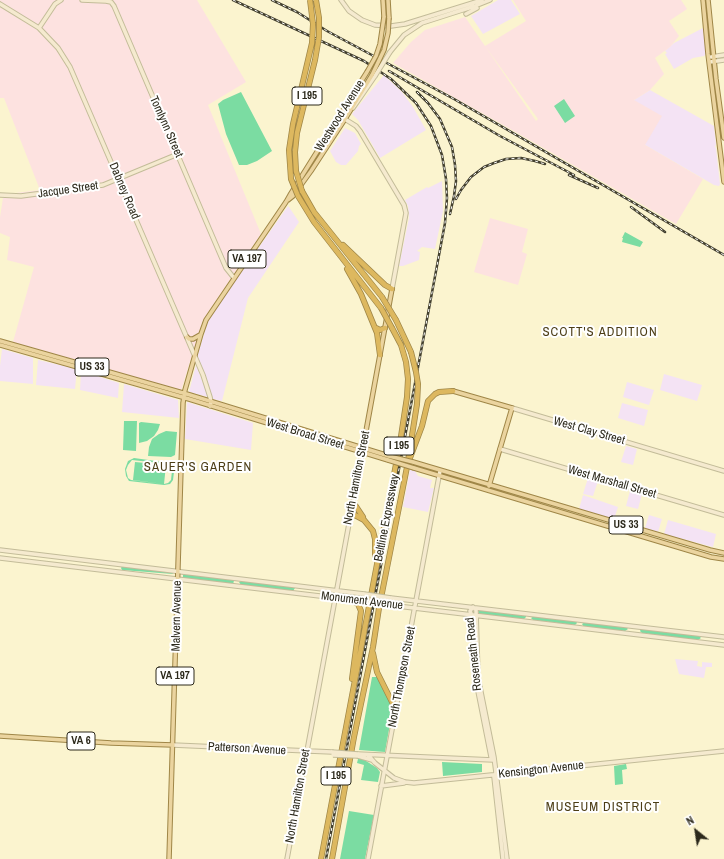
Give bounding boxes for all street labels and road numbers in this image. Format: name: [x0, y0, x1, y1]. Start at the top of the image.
street label: Westwood Avenue: [312, 78, 368, 154]
road number: I 195: [292, 87, 322, 105]
street label: Tomlynn Street: [146, 94, 186, 160]
street label: Dabney Road: [106, 160, 142, 222]
street label: Jacque Street: [37, 179, 99, 201]
road number: VA 197: [228, 250, 266, 268]
road number: US 33: [75, 358, 109, 376]
street label: West Clay Street: [552, 414, 626, 448]
street label: West Broad Street: [265, 415, 345, 453]
street label: North Hamilton Street: [341, 430, 373, 526]
road number: I 195: [384, 437, 414, 455]
street label: West Marshall Street: [566, 463, 658, 501]
street label: Beltline Expressway: [371, 473, 403, 563]
road number: US 33: [609, 516, 643, 534]
street label: Malvern Avenue: [169, 580, 185, 652]
street label: Monument Avenue: [320, 589, 404, 613]
street label: Roseneath Road: [463, 617, 485, 691]
street label: North Thompson Street: [385, 625, 419, 729]
road number: VA 197: [156, 667, 194, 685]
road number: VA 6: [67, 732, 95, 750]
street label: Patterson Avenue: [208, 740, 286, 758]
street label: North Hamilton Street: [283, 748, 313, 844]
street label: Kensington Avenue: [498, 758, 584, 782]
road number: I 195: [321, 767, 351, 785]

